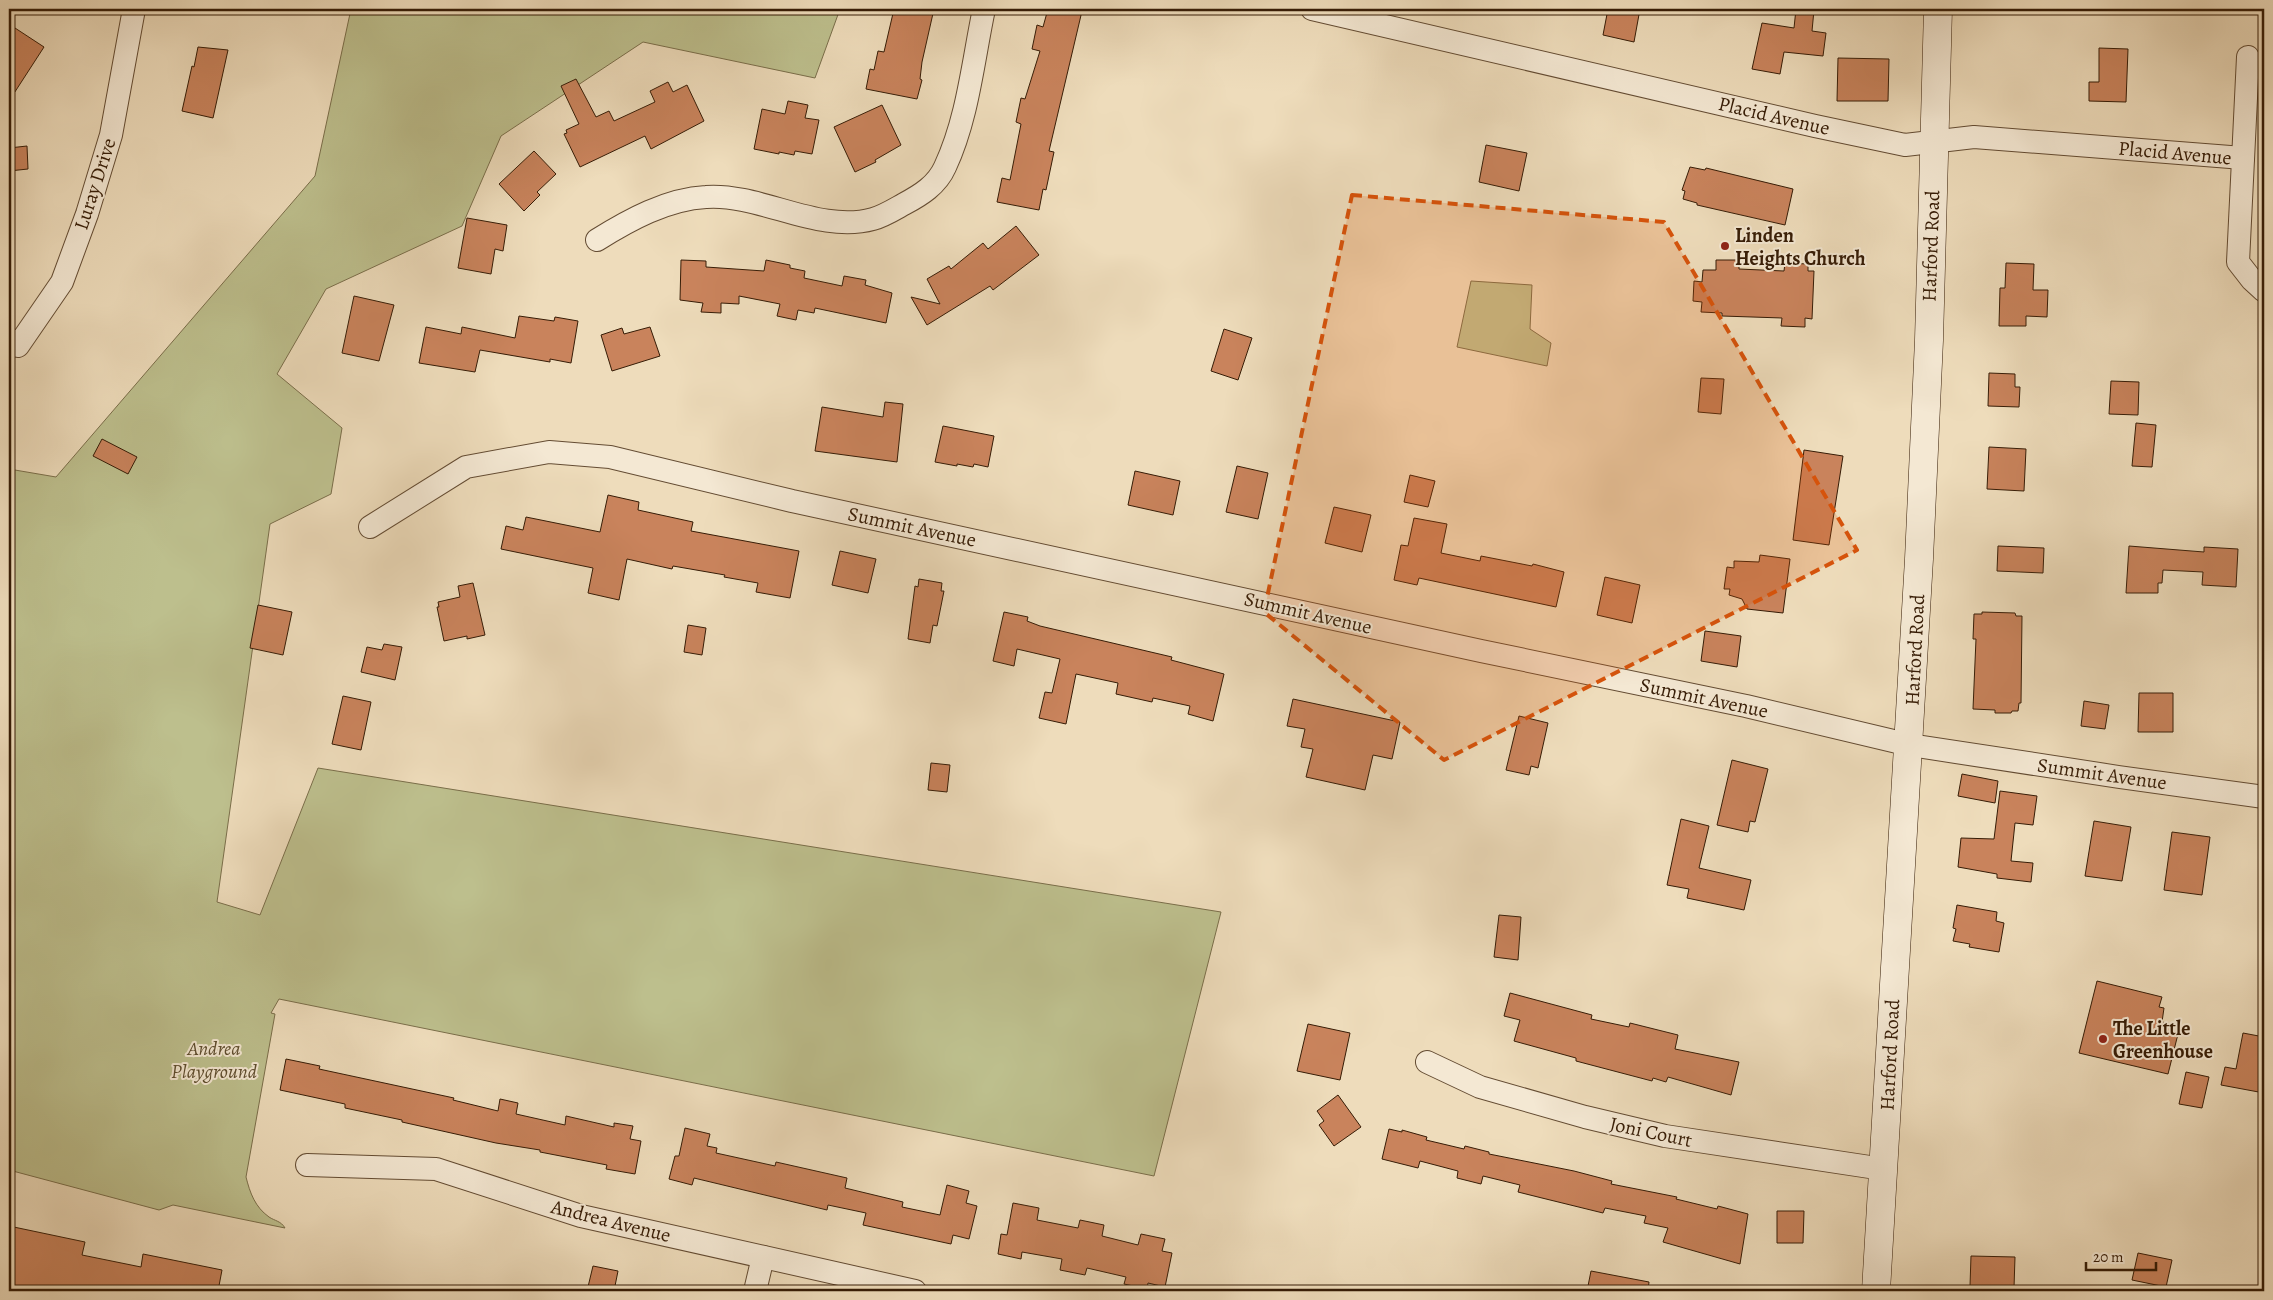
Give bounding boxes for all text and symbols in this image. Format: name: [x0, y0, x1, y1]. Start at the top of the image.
street label: Placid Avenue: [1716, 90, 1832, 142]
street label: Luray Drive: [67, 135, 123, 233]
street label: Placid Avenue: [2117, 135, 2233, 171]
street label: Harford Road: [1916, 189, 1946, 302]
place label: Linden Heights Church: [1735, 222, 1866, 272]
marker: Linden Heights Church: [1719, 240, 1731, 252]
street label: Summit Avenue: [845, 500, 979, 554]
street label: Summit Avenue: [1241, 585, 1375, 641]
street label: Harford Road: [1899, 593, 1931, 706]
street label: Summit Avenue: [1637, 671, 1771, 725]
street label: Summit Avenue: [2036, 752, 2169, 796]
street label: Harford Road: [1874, 998, 1906, 1111]
place label: The Little Greenhouse: [2113, 1015, 2213, 1065]
marker: The Little Greenhouse: [2097, 1033, 2109, 1045]
park label: Andrea Playground: [171, 1035, 258, 1085]
street label: Joni Court: [1607, 1110, 1695, 1154]
street label: Andrea Avenue: [547, 1193, 674, 1249]
scale bar: [2086, 1240, 2156, 1272]
text: 20 m: [2093, 1247, 2124, 1267]

